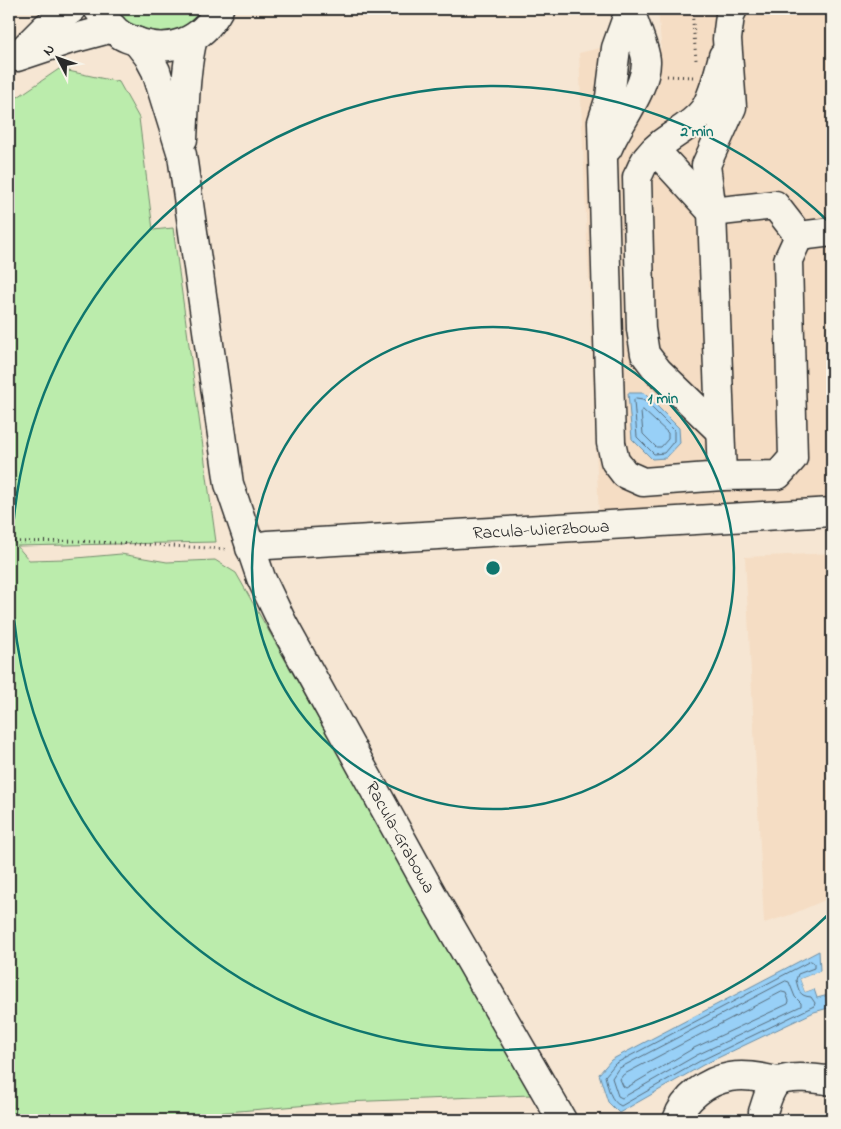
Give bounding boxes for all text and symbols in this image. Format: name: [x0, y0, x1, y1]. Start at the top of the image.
north arrow: [32, 32, 82, 82]
text: N: [38, 40, 60, 61]
text: 2 min: [680, 121, 714, 143]
text: 1 min: [648, 388, 679, 410]
street label: Racula-Wierzbowa: [472, 514, 610, 548]
centre of rings: [484, 559, 502, 577]
street label: Racula-Grabowa: [358, 777, 441, 899]

